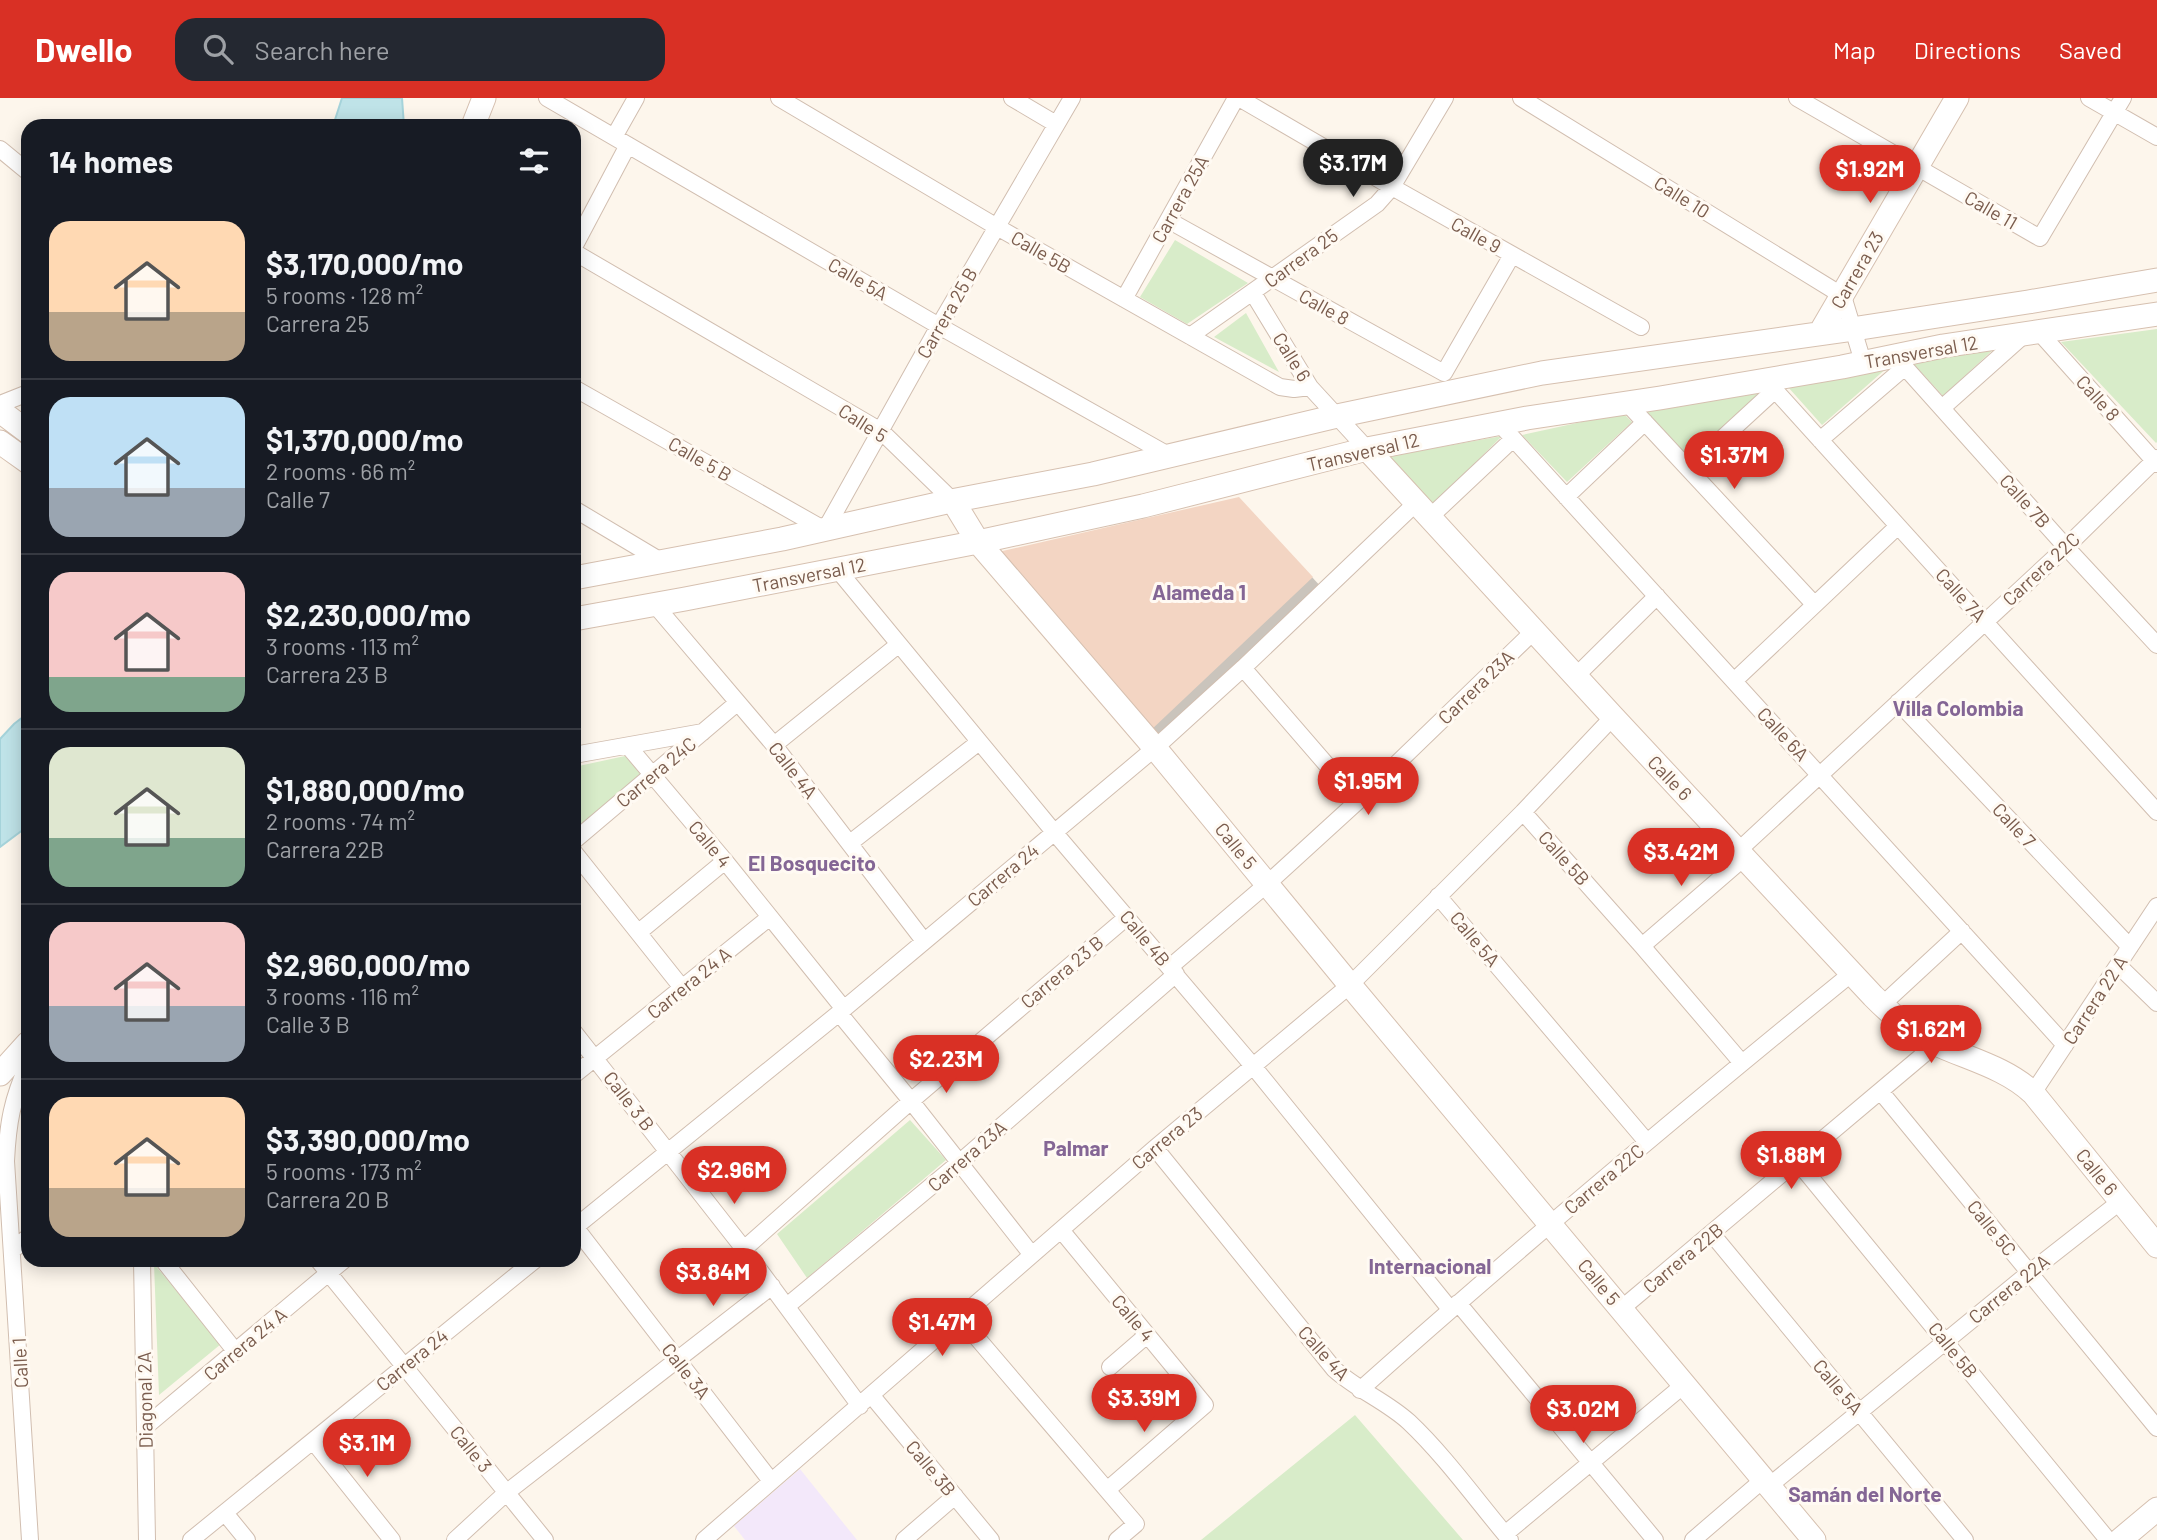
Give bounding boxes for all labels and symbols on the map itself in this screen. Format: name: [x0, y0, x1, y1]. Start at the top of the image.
pin: $3.17M: [1296, 140, 1410, 199]
pin: $1.92M: [1813, 146, 1927, 205]
street label: Carrera 25A: [1146, 151, 1213, 247]
street label: Calle 10: [1650, 171, 1714, 223]
street label: Calle 11: [1961, 185, 2022, 234]
street label: Calle 9: [1447, 211, 1505, 258]
street label: Carrera 25: [1259, 223, 1342, 292]
street label: Calle 5B: [1007, 225, 1075, 278]
street label: Carrera 23: [1825, 227, 1888, 312]
street label: Calle 5A: [824, 252, 892, 305]
street label: Carrera 25 B: [911, 263, 982, 362]
street label: Calle 8: [1295, 283, 1353, 330]
street label: Calle 6: [1268, 328, 1316, 386]
street label: Transversal 12: [1862, 330, 1979, 373]
street label: Calle 8: [2072, 370, 2125, 425]
street label: Calle 5: [835, 398, 892, 447]
street label: Transversal 12: [1304, 427, 1421, 476]
street label: Calle 5 B: [665, 431, 736, 486]
pin: $1.37M: [1677, 432, 1791, 491]
street label: Calle 7B: [1995, 469, 2056, 532]
street label: Carrera 22C: [1997, 527, 2084, 610]
street label: Transversal 12: [750, 552, 867, 597]
street label: Calle 7A: [1931, 563, 1991, 626]
district label: Alameda 1: [1152, 579, 1246, 604]
street label: Carrera 23A: [1433, 645, 1518, 729]
district label: Villa Colombia: [1892, 695, 2024, 720]
street label: Calle 6A: [1753, 702, 1814, 765]
street label: Carrera 24C: [611, 731, 700, 812]
street label: Calle 4A: [764, 737, 823, 803]
street label: Calle 6: [1643, 750, 1697, 805]
pin: $1.95M: [1311, 758, 1425, 817]
street label: Calle 7: [1988, 798, 2041, 852]
street label: Calle 4: [684, 816, 737, 872]
street label: Calle 5: [1211, 818, 1262, 874]
street label: Calle 5B: [1534, 826, 1595, 890]
pin: $3.42M: [1624, 828, 1738, 888]
street label: Carrera 24: [962, 838, 1043, 911]
district label: El Bosquecito: [748, 850, 876, 875]
street label: Calle 4B: [1115, 905, 1175, 970]
street label: Calle 5A: [1446, 906, 1505, 971]
street label: Carrera 23 B: [1016, 930, 1108, 1013]
street label: Carrera 24 A: [642, 942, 735, 1023]
street label: Carrera 22 A: [2057, 951, 2132, 1048]
pin: $1.62M: [1874, 1006, 1988, 1065]
pin: $2.23M: [889, 1035, 1003, 1095]
street label: Calle 3 B: [599, 1066, 660, 1135]
street label: Carrera 23: [1127, 1101, 1207, 1174]
street label: Carrera 23A: [923, 1115, 1011, 1196]
pin: $1.88M: [1734, 1132, 1848, 1191]
district label: Palmar: [1043, 1135, 1109, 1160]
street label: Carrera 22C: [1559, 1139, 1648, 1219]
street label: Calle 6: [2072, 1144, 2123, 1200]
pin: $2.96M: [677, 1146, 791, 1206]
street label: Calle 5C: [1963, 1195, 2022, 1260]
street label: Carrera 22B: [1638, 1217, 1727, 1298]
pin: $3.84M: [656, 1248, 770, 1308]
street label: Carrera 22A: [1964, 1249, 2054, 1328]
district label: Internacional: [1369, 1253, 1491, 1278]
street label: Calle 5: [1573, 1254, 1625, 1310]
street label: Calle 4: [1107, 1290, 1160, 1346]
pin: $1.47M: [885, 1298, 999, 1358]
street label: Carrera 24 A: [198, 1302, 291, 1385]
street label: Calle 5B: [1924, 1317, 1983, 1382]
street label: Calle 4A: [1294, 1321, 1355, 1385]
street label: Carrera 24: [371, 1324, 452, 1396]
street label: Calle 1: [7, 1337, 32, 1389]
street label: Calle 3A: [657, 1338, 715, 1403]
street label: Diagonal 2A: [132, 1351, 157, 1449]
street label: Calle 5A: [1809, 1354, 1868, 1419]
pin: $3.39M: [1087, 1374, 1201, 1434]
pin: $3.02M: [1526, 1386, 1640, 1445]
pin: $3.1M: [318, 1420, 416, 1479]
street label: Calle 3: [446, 1421, 497, 1477]
street label: Calle 3B: [902, 1435, 961, 1500]
district label: Samán del Norte: [1788, 1481, 1942, 1506]

